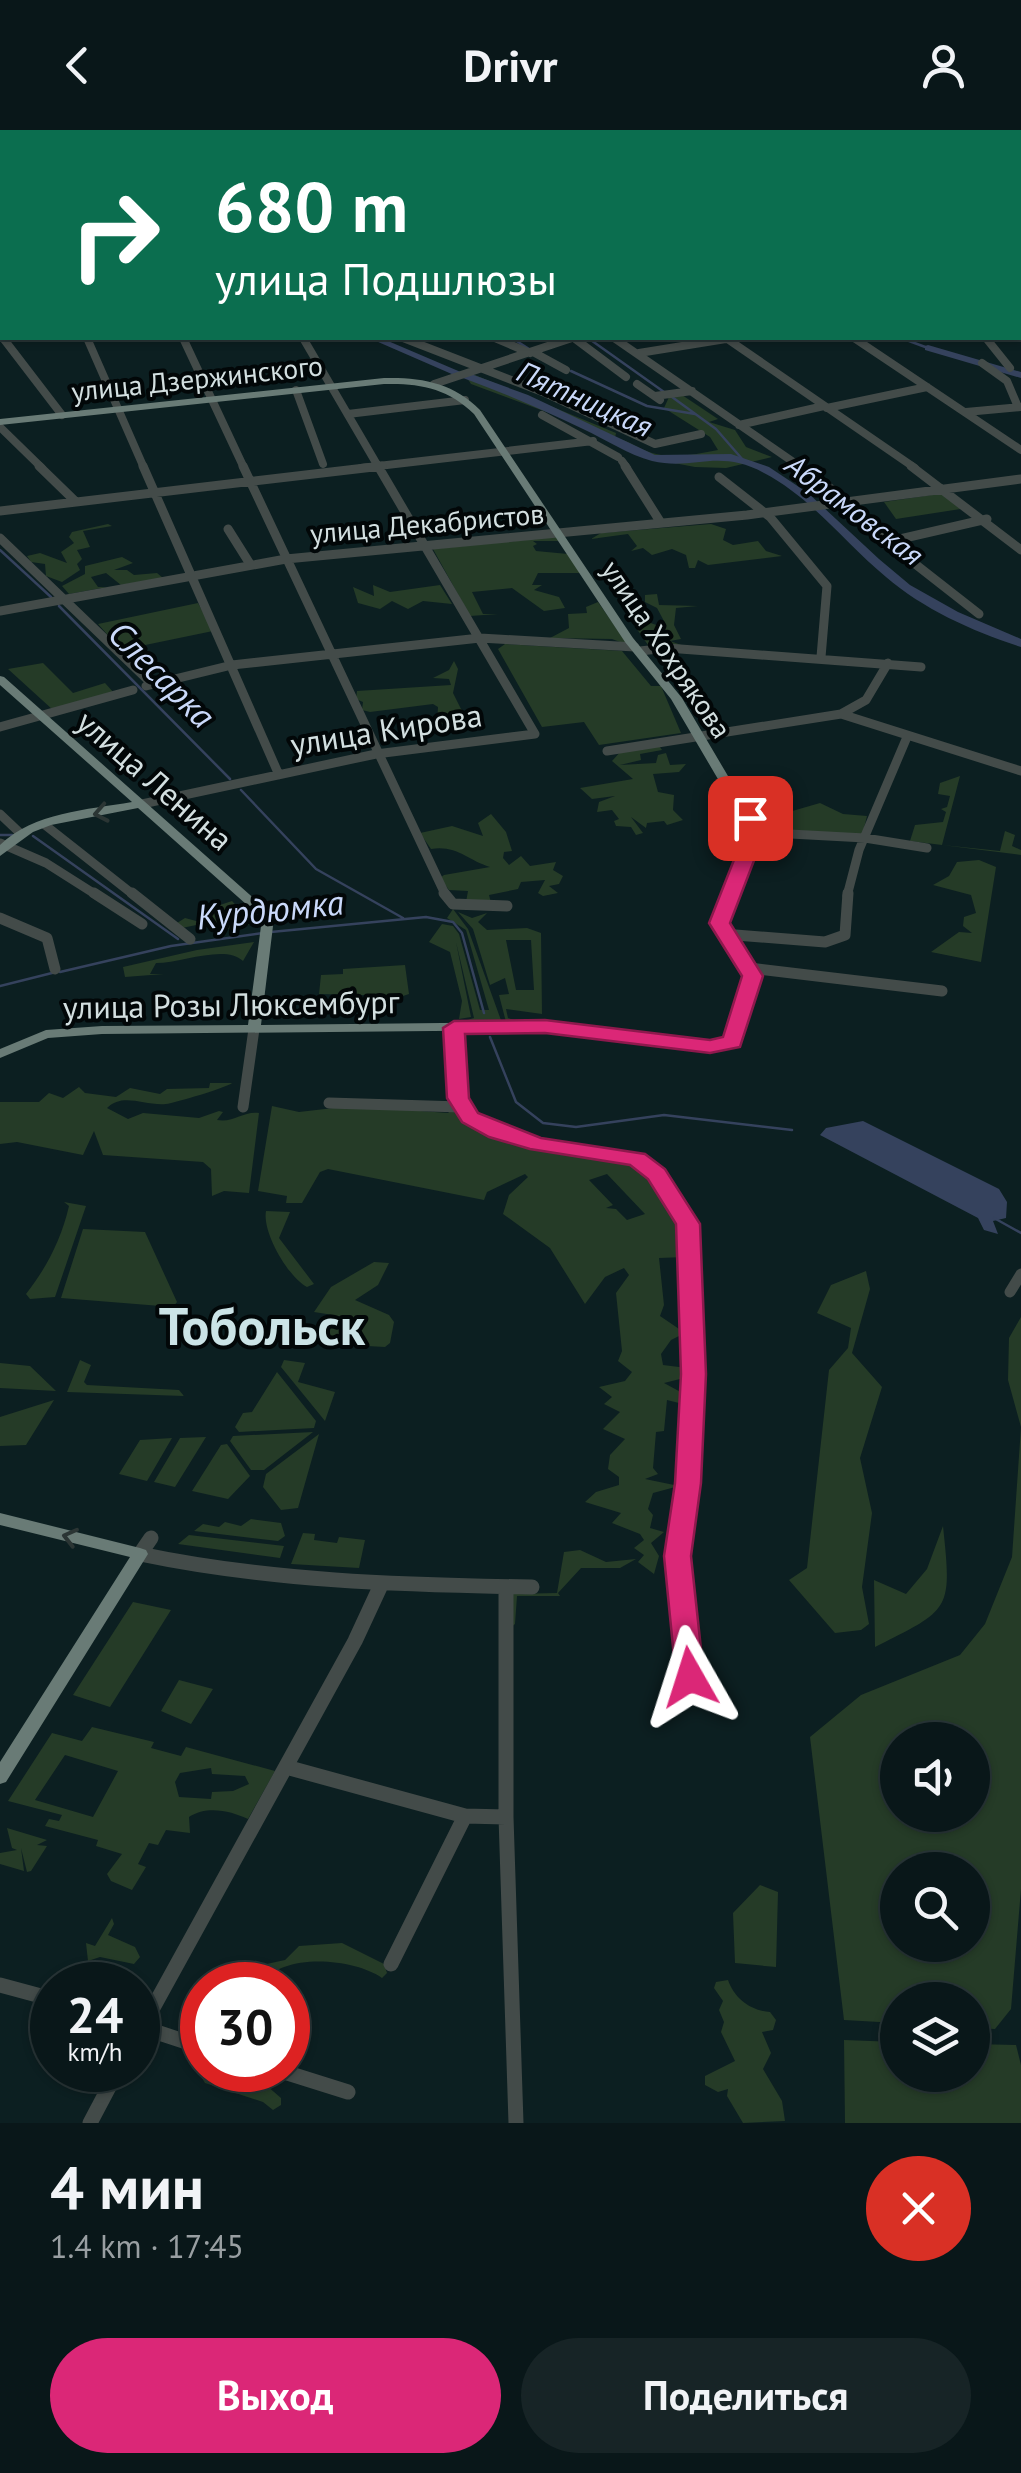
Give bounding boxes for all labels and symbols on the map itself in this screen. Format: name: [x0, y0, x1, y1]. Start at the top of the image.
street label: улица Дзержинского: [69, 346, 325, 410]
water label: Пятницкая: [511, 351, 659, 445]
water label: Абрамовская: [777, 444, 932, 574]
street label: улица Декабристов: [308, 494, 546, 552]
street label: улица Хохрякова: [594, 553, 740, 745]
water label: Слесарка: [99, 611, 225, 737]
street label: улица Кирова: [287, 693, 485, 765]
street label: улица Ленина: [68, 701, 242, 859]
pin: [708, 776, 793, 861]
one-way arrow: [93, 801, 110, 822]
water label: Курдюмка: [194, 878, 346, 940]
street label: улица Розы Люксембург: [62, 980, 400, 1028]
district label: Тобольск: [159, 1292, 366, 1359]
one-way arrow: [62, 1527, 79, 1548]
position arrow: [638, 1625, 742, 1729]
speed limit sign: 30: [180, 1962, 310, 2092]

